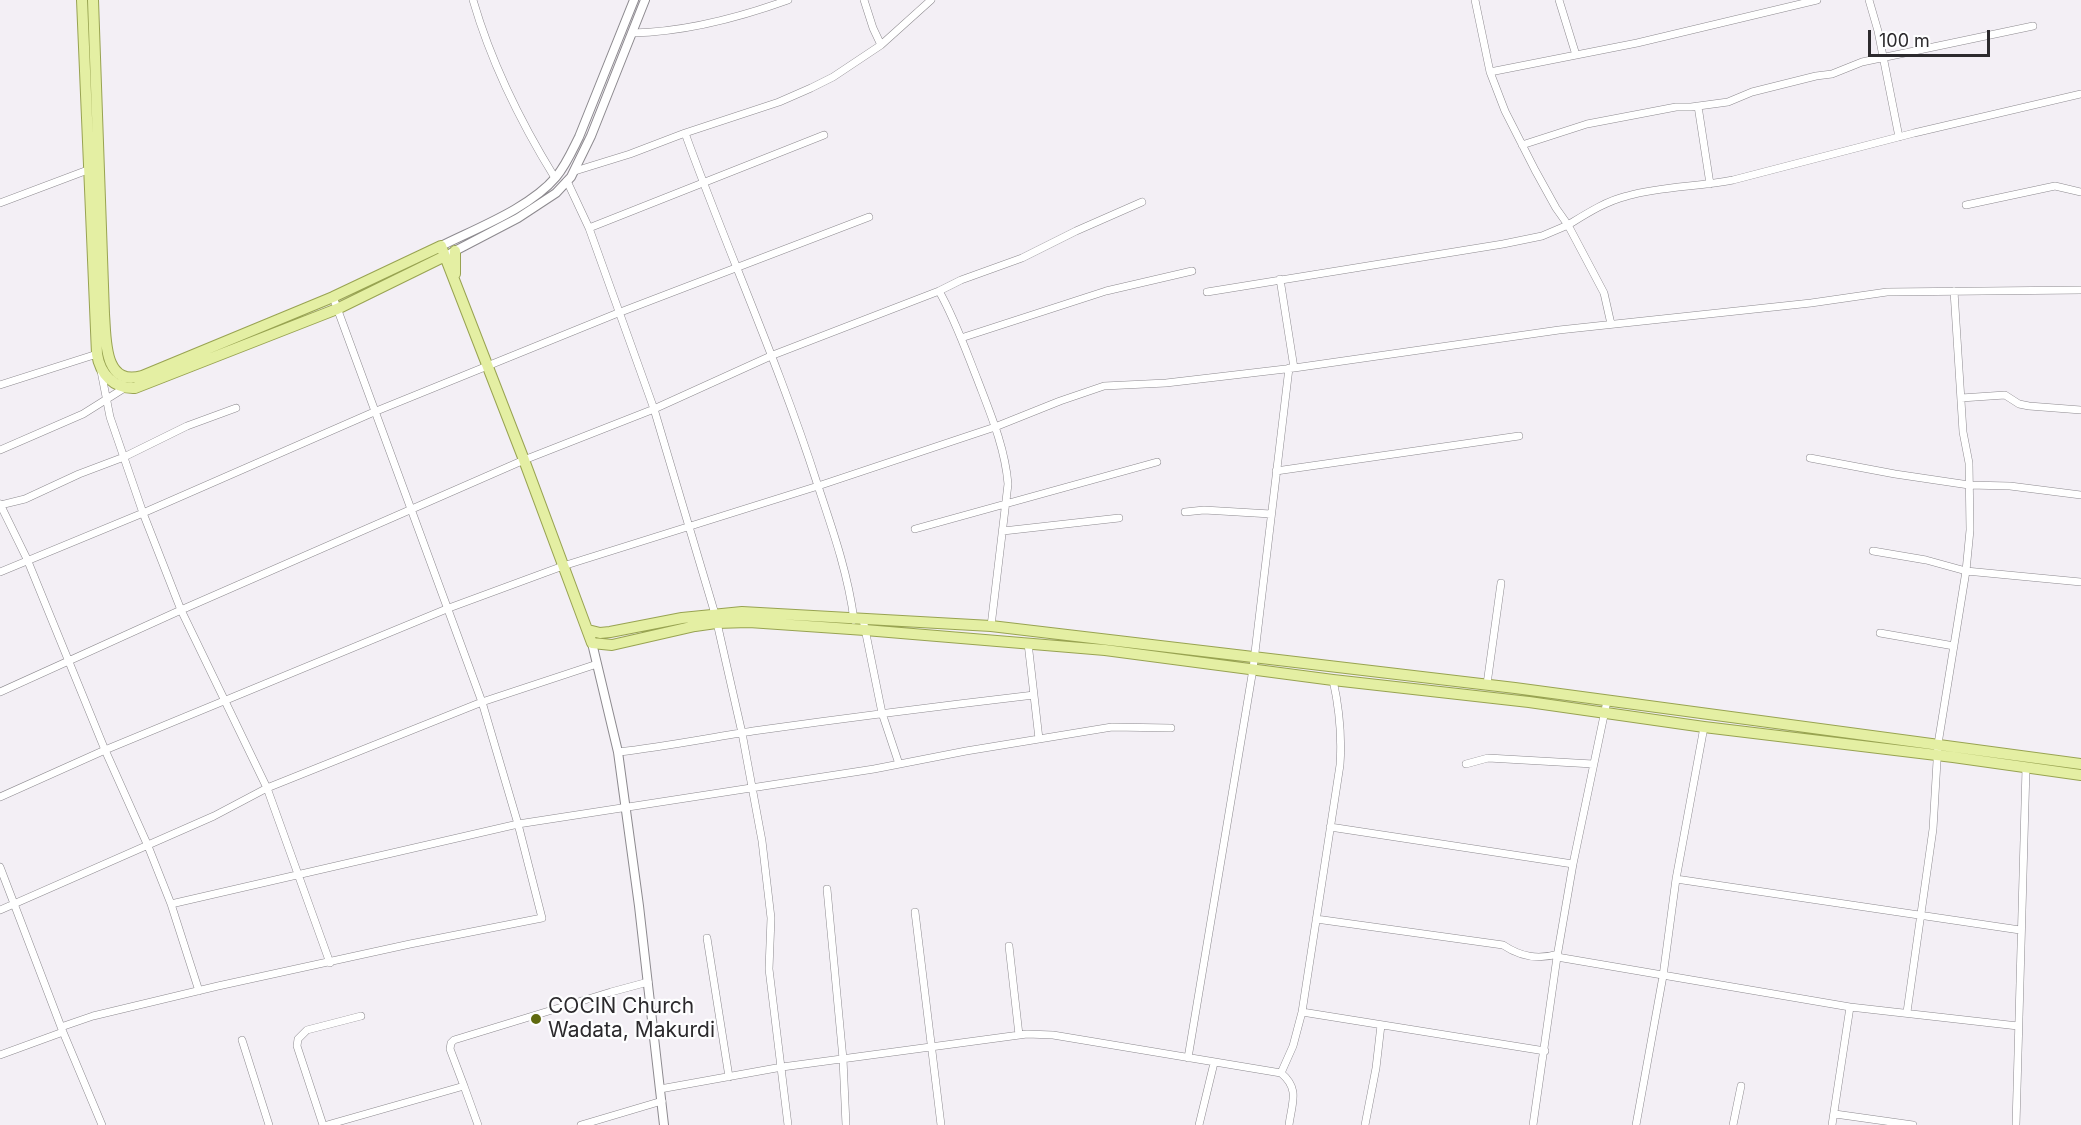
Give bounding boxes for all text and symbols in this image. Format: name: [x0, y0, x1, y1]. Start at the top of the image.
scale bar: [1871, 18, 1992, 56]
text: 100 m: [1879, 30, 1930, 51]
place label: COCIN Church Wadata, Makurdi: [548, 994, 715, 1044]
marker: COCIN Church Wadata, Makurdi: [529, 1012, 543, 1026]

